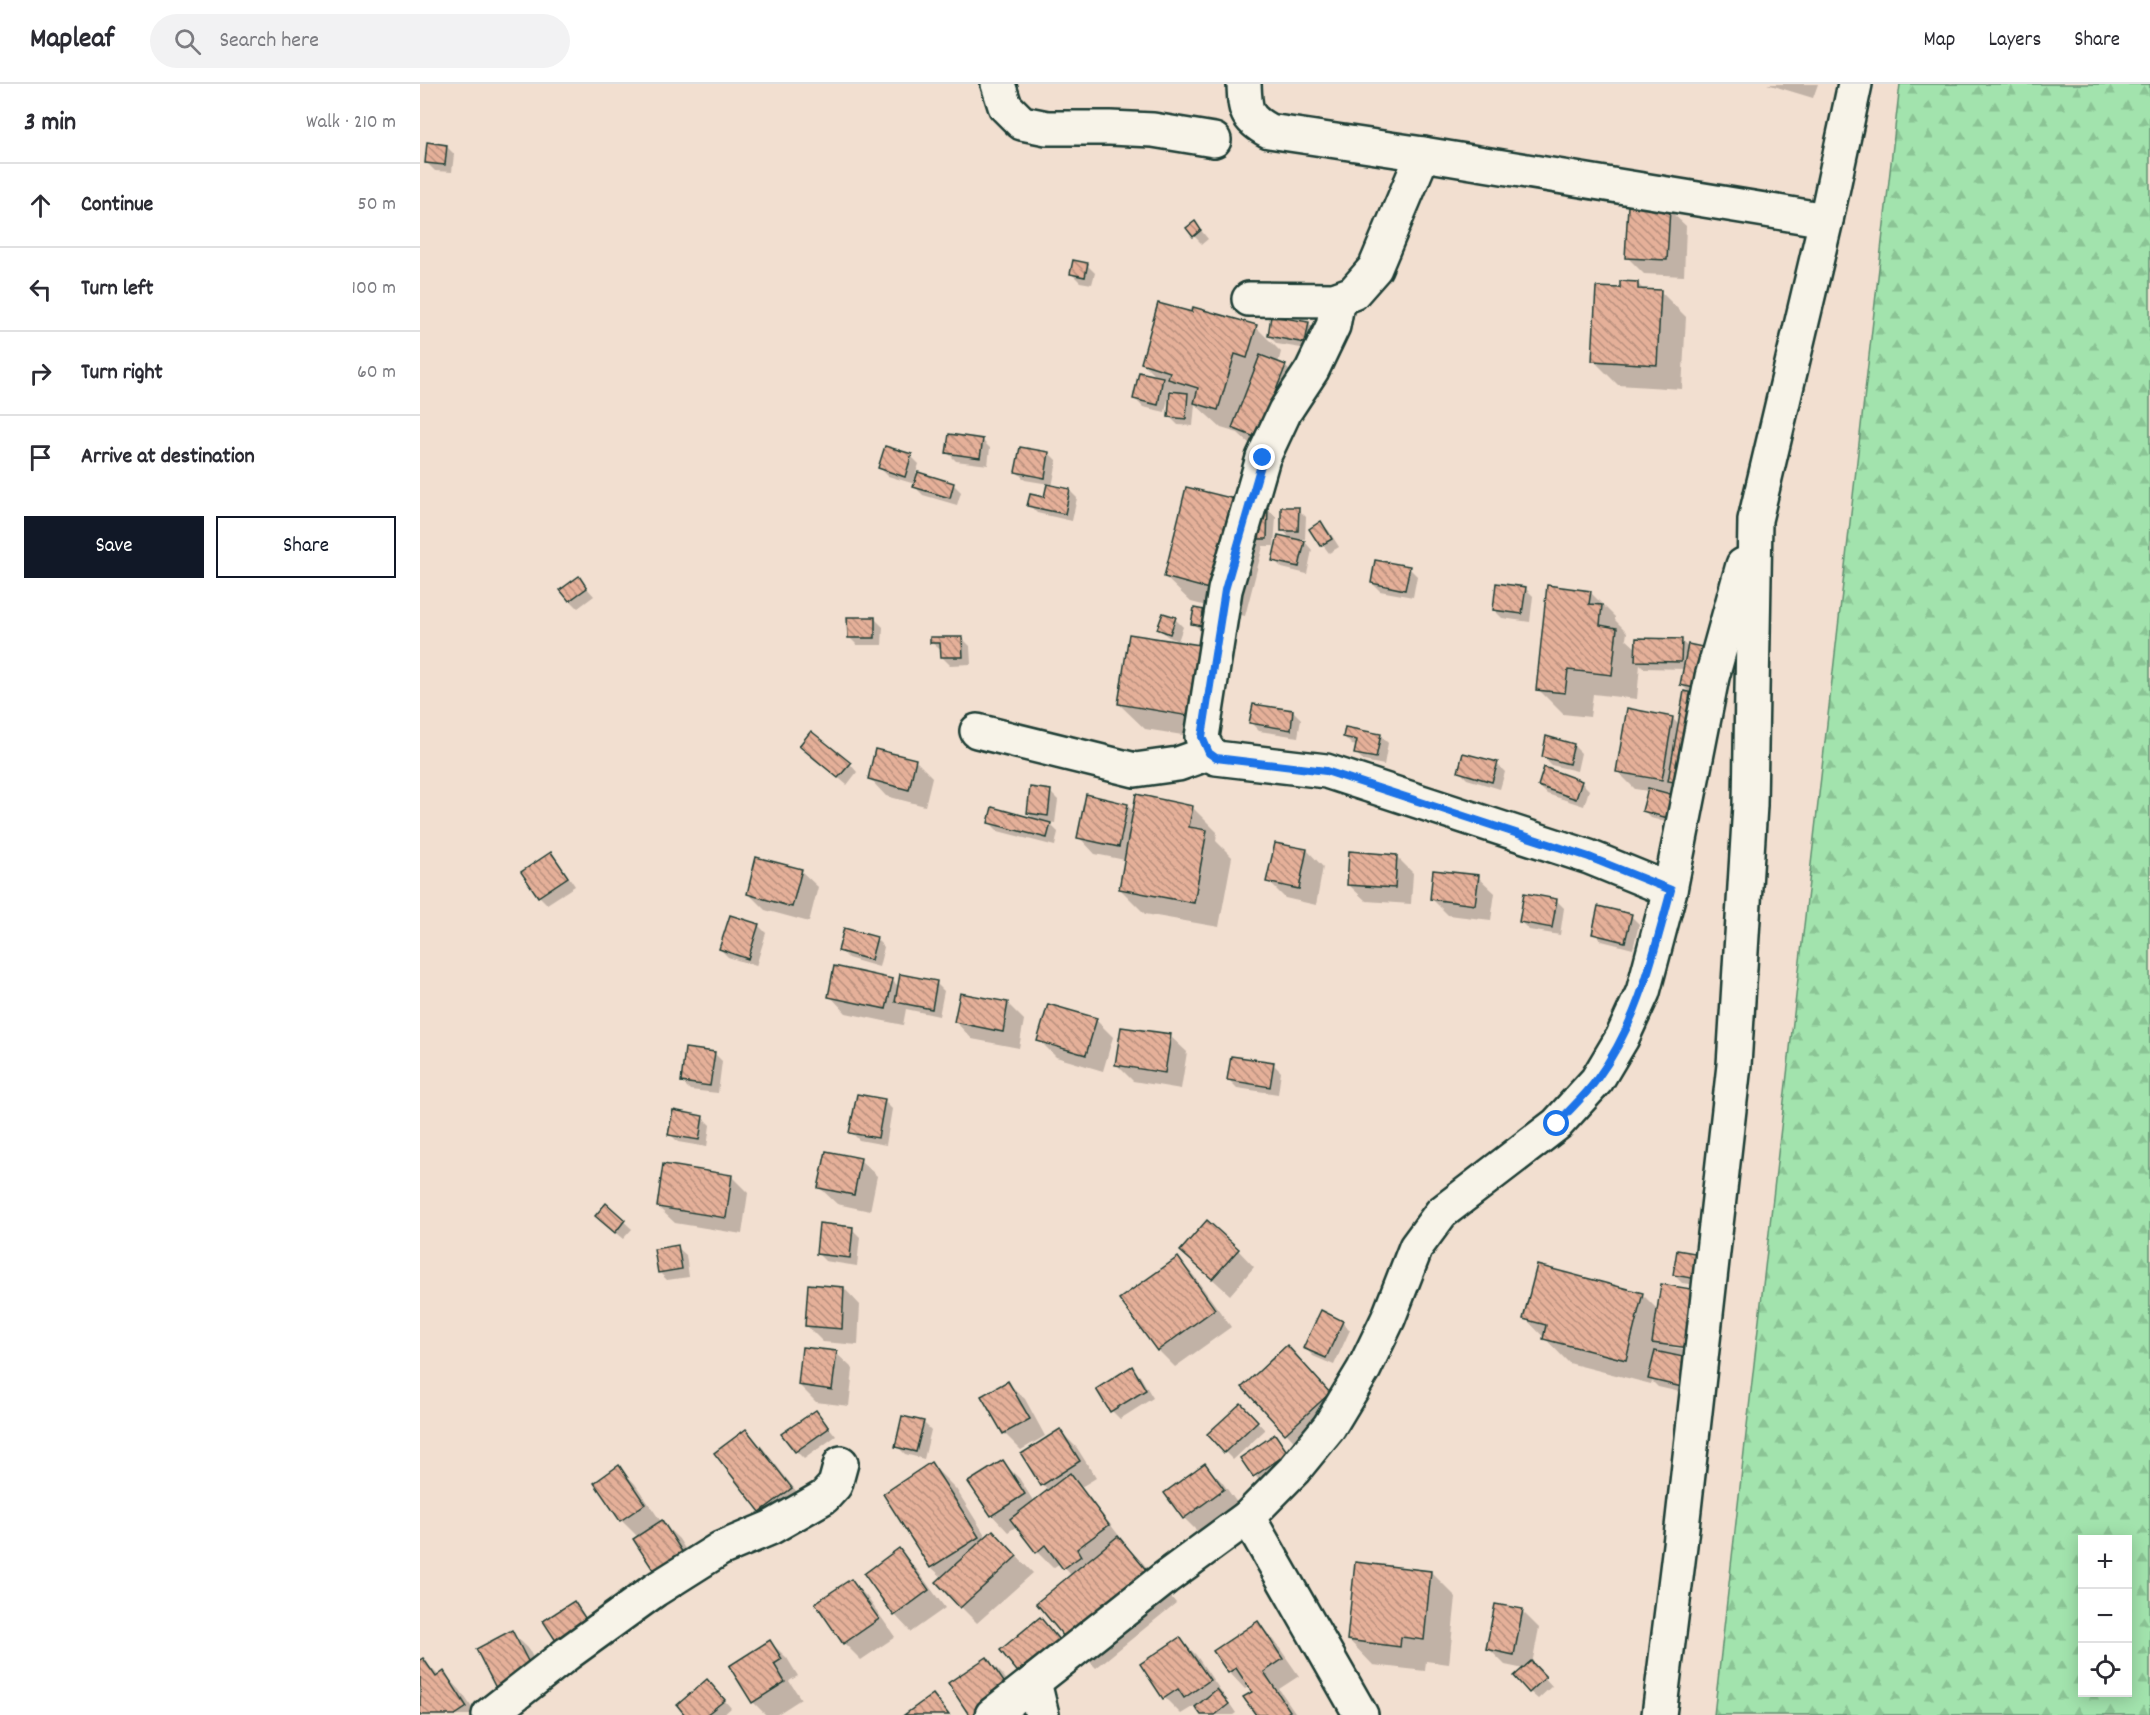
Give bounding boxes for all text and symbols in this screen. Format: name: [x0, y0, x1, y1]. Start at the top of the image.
search box: [150, 14, 570, 68]
text: Mapleaf: [30, 21, 114, 61]
icon: search: [171, 25, 204, 58]
text: Search here: [219, 26, 319, 57]
text: Map: [1924, 26, 1955, 56]
text: Layers: [1988, 26, 2041, 56]
text: Share: [2074, 26, 2120, 56]
text: 3 min: [24, 105, 76, 142]
text: Walk · 210 m: [306, 109, 396, 137]
icon: ahead: [24, 189, 57, 222]
text: Continue: [81, 190, 153, 221]
text: 50 m: [358, 191, 396, 219]
icon: left: [24, 273, 57, 306]
text: Turn left: [81, 274, 153, 305]
text: 100 m: [352, 275, 396, 303]
icon: right: [24, 357, 57, 390]
text: Turn right: [81, 358, 163, 389]
text: 60 m: [357, 359, 396, 387]
icon: arrive: [24, 441, 57, 474]
text: Arrive at destination: [81, 442, 255, 473]
route end: [1249, 444, 1275, 470]
button: Save: [24, 516, 204, 578]
button: Share: [216, 516, 396, 578]
route start: [1543, 1110, 1569, 1136]
map controls: [2078, 1535, 2132, 1697]
button: +: [2078, 1535, 2132, 1589]
button: −: [2078, 1589, 2132, 1643]
button: locate: [2078, 1643, 2132, 1697]

